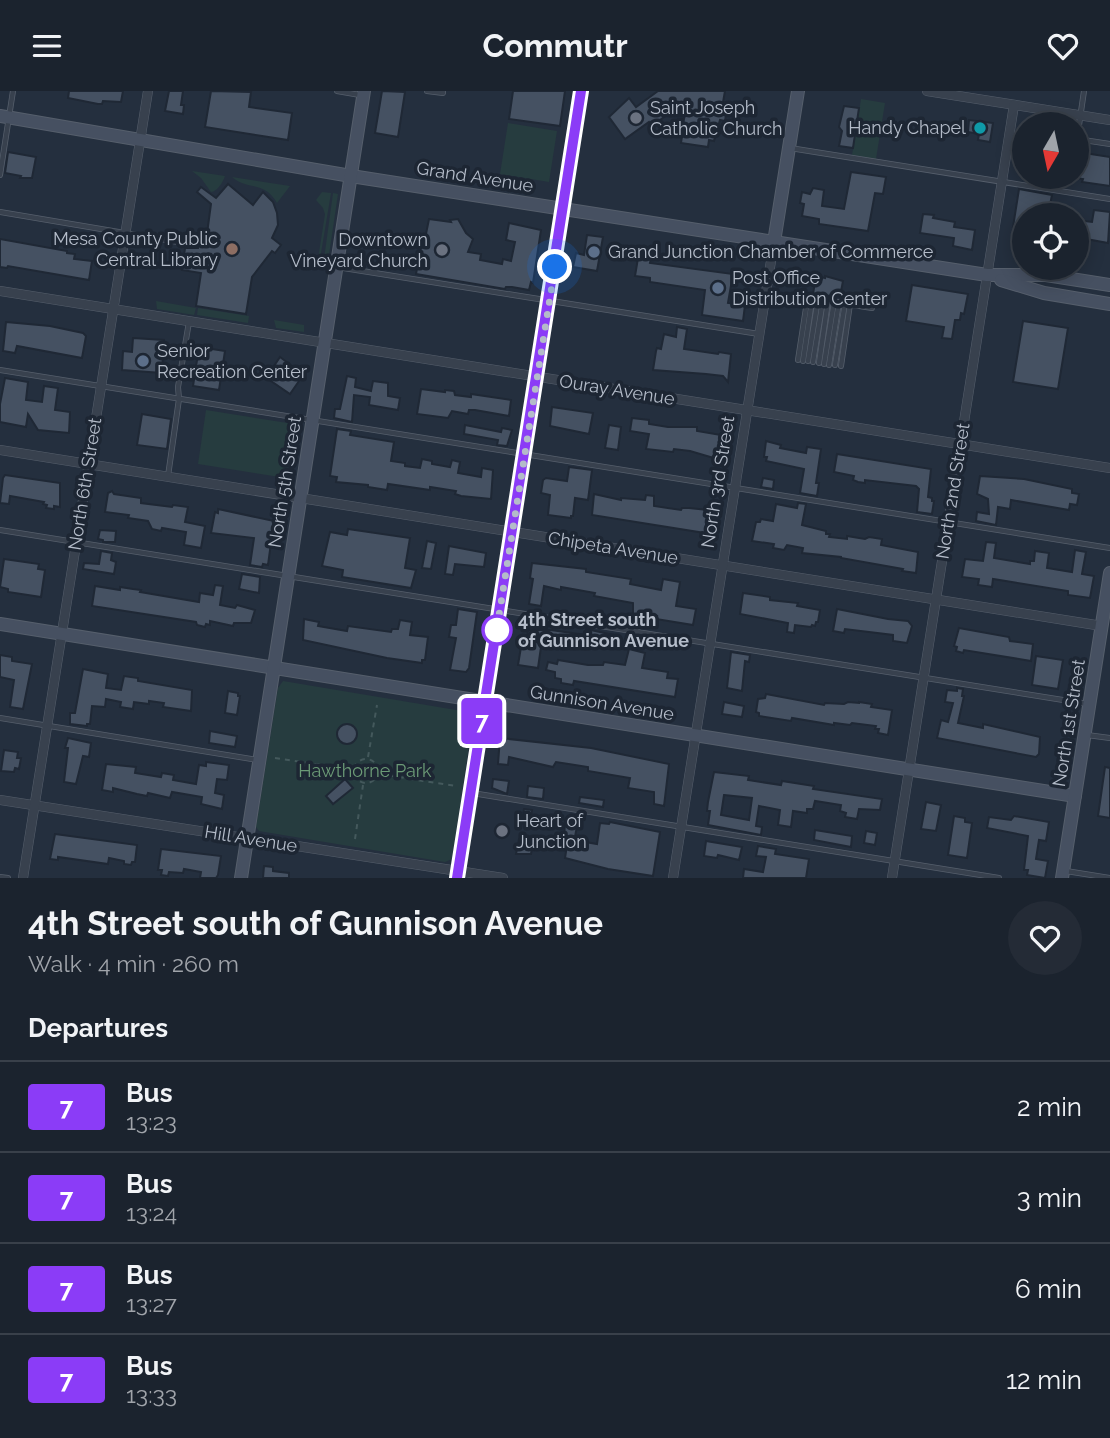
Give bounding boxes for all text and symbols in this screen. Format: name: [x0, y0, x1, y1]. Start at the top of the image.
icon: menu: [28, 27, 66, 65]
text: Commutr: [482, 27, 628, 64]
icon: heart: [1044, 27, 1082, 65]
place label: Saint Joseph Catholic Church: [650, 97, 783, 139]
marker: Saint Joseph Catholic Church: [628, 110, 644, 126]
north arrow: [1012, 112, 1088, 189]
map controls: [1012, 112, 1089, 280]
place label: Handy Chapel: [848, 117, 966, 138]
marker: Handy Chapel: [972, 120, 988, 136]
street label: Grand Avenue: [415, 157, 535, 196]
button: locate: [1012, 203, 1089, 280]
place label: Mesa County Public Central Library: [53, 228, 218, 270]
place label: Downtown Vineyard Church: [290, 229, 428, 271]
marker: Mesa County Public Central Library: [224, 241, 240, 257]
place label: Grand Junction Chamber of Commerce: [608, 241, 934, 262]
marker: Downtown Vineyard Church: [434, 242, 450, 258]
marker: Grand Junction Chamber of Commerce: [586, 244, 602, 260]
your location: [537, 249, 572, 284]
place label: Post Office Distribution Center: [732, 267, 888, 309]
marker: Post Office Distribution Center: [710, 280, 726, 296]
place label: Senior Recreation Center: [157, 340, 308, 382]
marker: Senior Recreation Center: [135, 353, 151, 369]
street label: Ouray Avenue: [558, 370, 677, 409]
street label: North 3rd Street: [697, 414, 738, 549]
street label: North 5th Street: [264, 415, 305, 549]
street label: North 6th Street: [64, 416, 105, 552]
street label: North 2nd Street: [931, 421, 974, 560]
street label: Chipeta Avenue: [547, 527, 680, 568]
place label: 4th Street south of Gunnison Avenue: [518, 609, 689, 651]
marker: 4th Street south of Gunnison Avenue: [482, 615, 512, 645]
street label: North 1st Street: [1048, 658, 1089, 788]
street label: Gunnison Avenue: [529, 681, 676, 724]
line badge: 7: [459, 698, 505, 744]
text: 7: [475, 706, 489, 735]
park label: Hawthorne Park: [298, 760, 432, 781]
place label: Heart of Junction: [516, 810, 587, 852]
street label: Hill Avenue: [203, 821, 299, 856]
marker: Heart of Junction: [494, 823, 510, 839]
button: heart: [1008, 901, 1082, 975]
text: 4th Street south of Gunnison Avenue: [28, 904, 603, 943]
text: Walk · 4 min · 260 m: [28, 950, 239, 977]
text: Departures: [28, 1013, 168, 1043]
text: Bus: [126, 1078, 173, 1108]
text: 7: [60, 1092, 73, 1121]
text: 2 min: [1017, 1092, 1082, 1122]
text: 13:23: [126, 1108, 177, 1135]
text: Bus: [126, 1169, 173, 1199]
text: 7: [60, 1183, 73, 1212]
text: 3 min: [1017, 1183, 1082, 1213]
text: 13:24: [126, 1199, 177, 1226]
text: Bus: [126, 1260, 173, 1290]
text: 7: [60, 1274, 73, 1303]
text: 6 min: [1015, 1274, 1082, 1304]
text: 13:27: [126, 1290, 177, 1317]
text: Bus: [126, 1351, 173, 1381]
text: 7: [60, 1365, 73, 1394]
text: 12 min: [1006, 1365, 1082, 1395]
text: 13:33: [126, 1381, 177, 1408]

